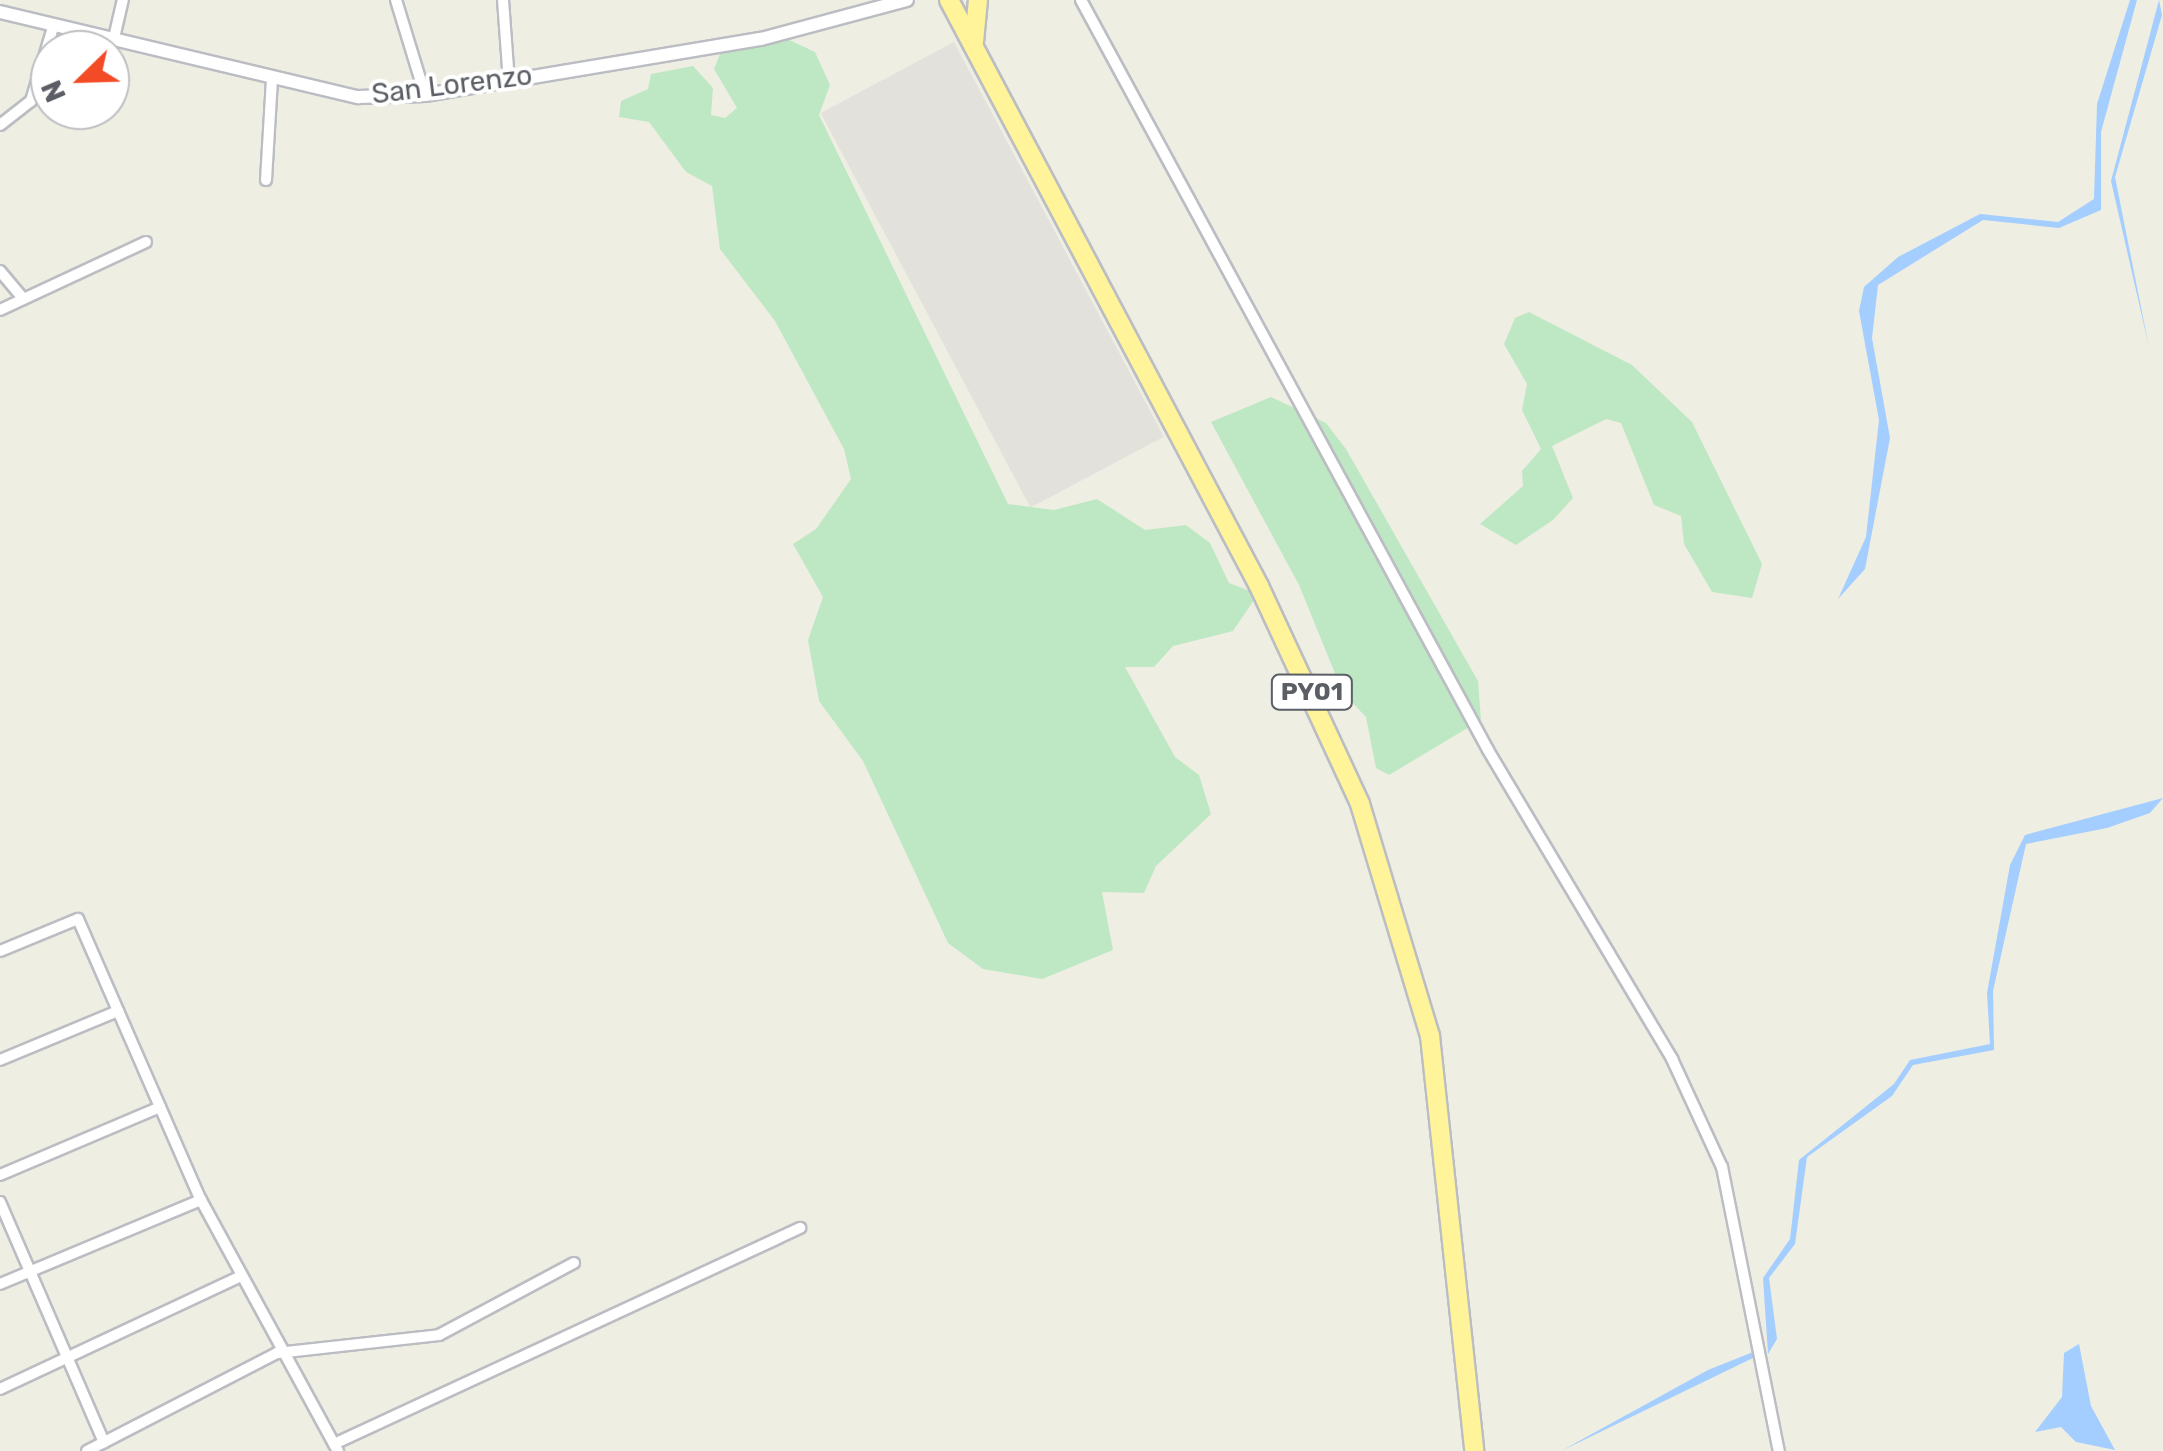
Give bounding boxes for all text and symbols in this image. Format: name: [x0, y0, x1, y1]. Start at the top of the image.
north arrow: [30, 30, 130, 130]
street label: San Lorenzo: [370, 58, 534, 112]
text: N: [35, 75, 73, 107]
road number: PY01: [1270, 672, 1354, 712]

